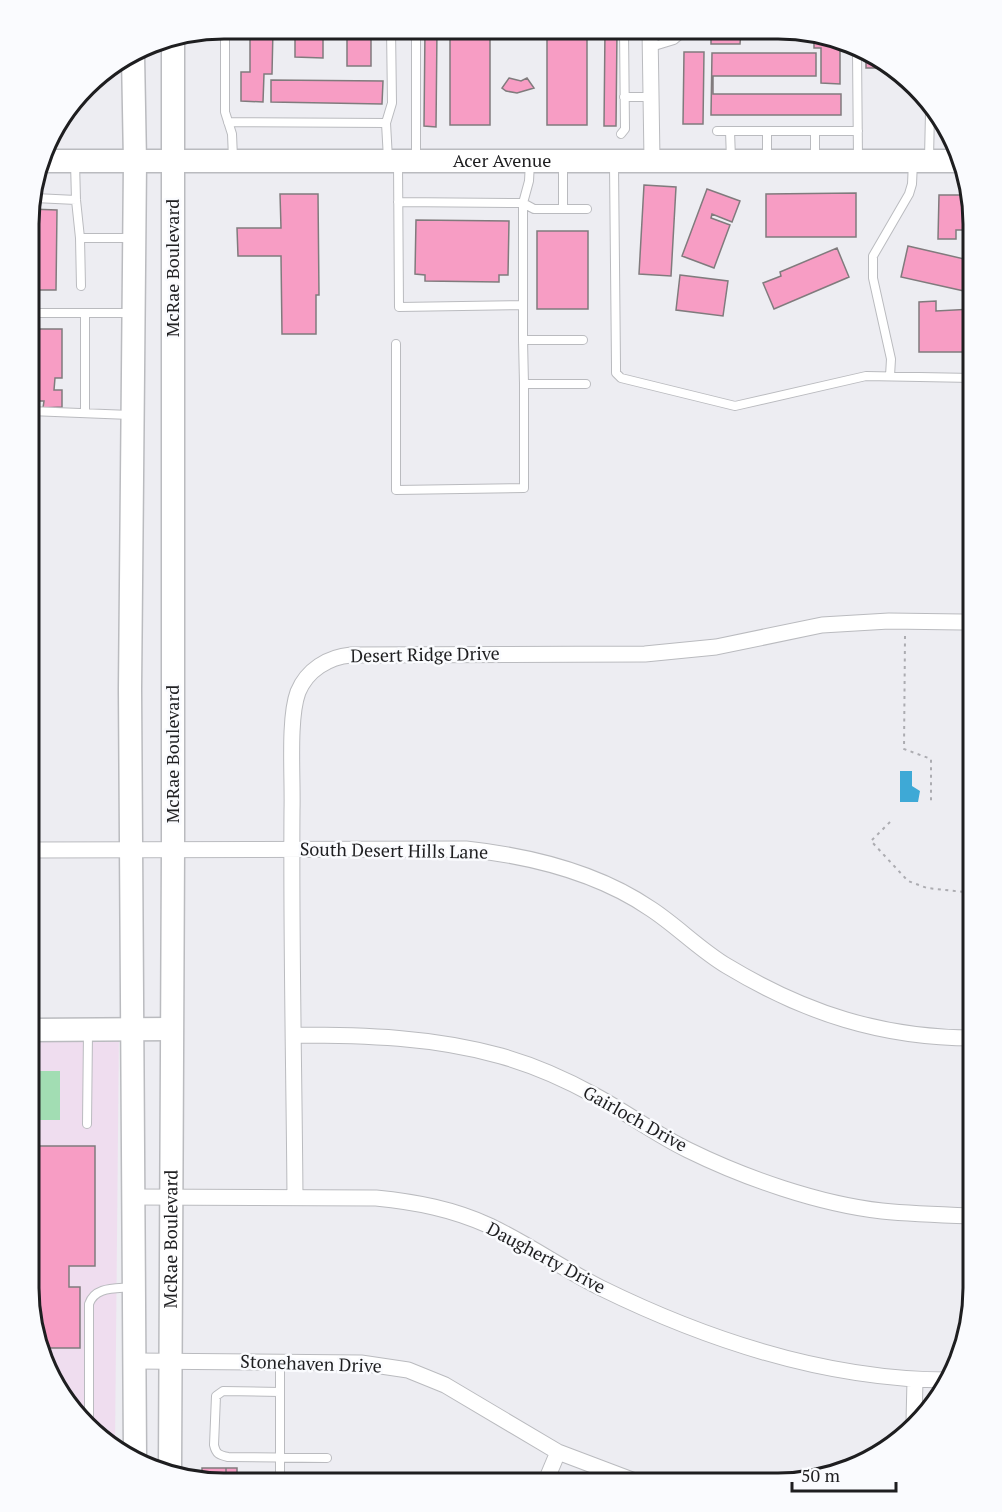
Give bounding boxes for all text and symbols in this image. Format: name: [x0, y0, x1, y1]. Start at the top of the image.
street label: Acer Avenue: [453, 148, 551, 172]
street label: McRae Boulevard: [160, 199, 184, 337]
street label: Desert Ridge Drive: [350, 641, 500, 667]
street label: McRae Boulevard: [160, 685, 184, 823]
street label: South Desert Hills Lane: [300, 836, 488, 864]
street label: Gairloch Drive: [579, 1080, 692, 1157]
street label: McRae Boulevard: [158, 1170, 182, 1308]
street label: Daugherty Drive: [483, 1216, 610, 1299]
street label: Stonehaven Drive: [240, 1349, 382, 1377]
scale bar: [792, 1455, 896, 1493]
text: 50 m: [801, 1463, 841, 1487]

